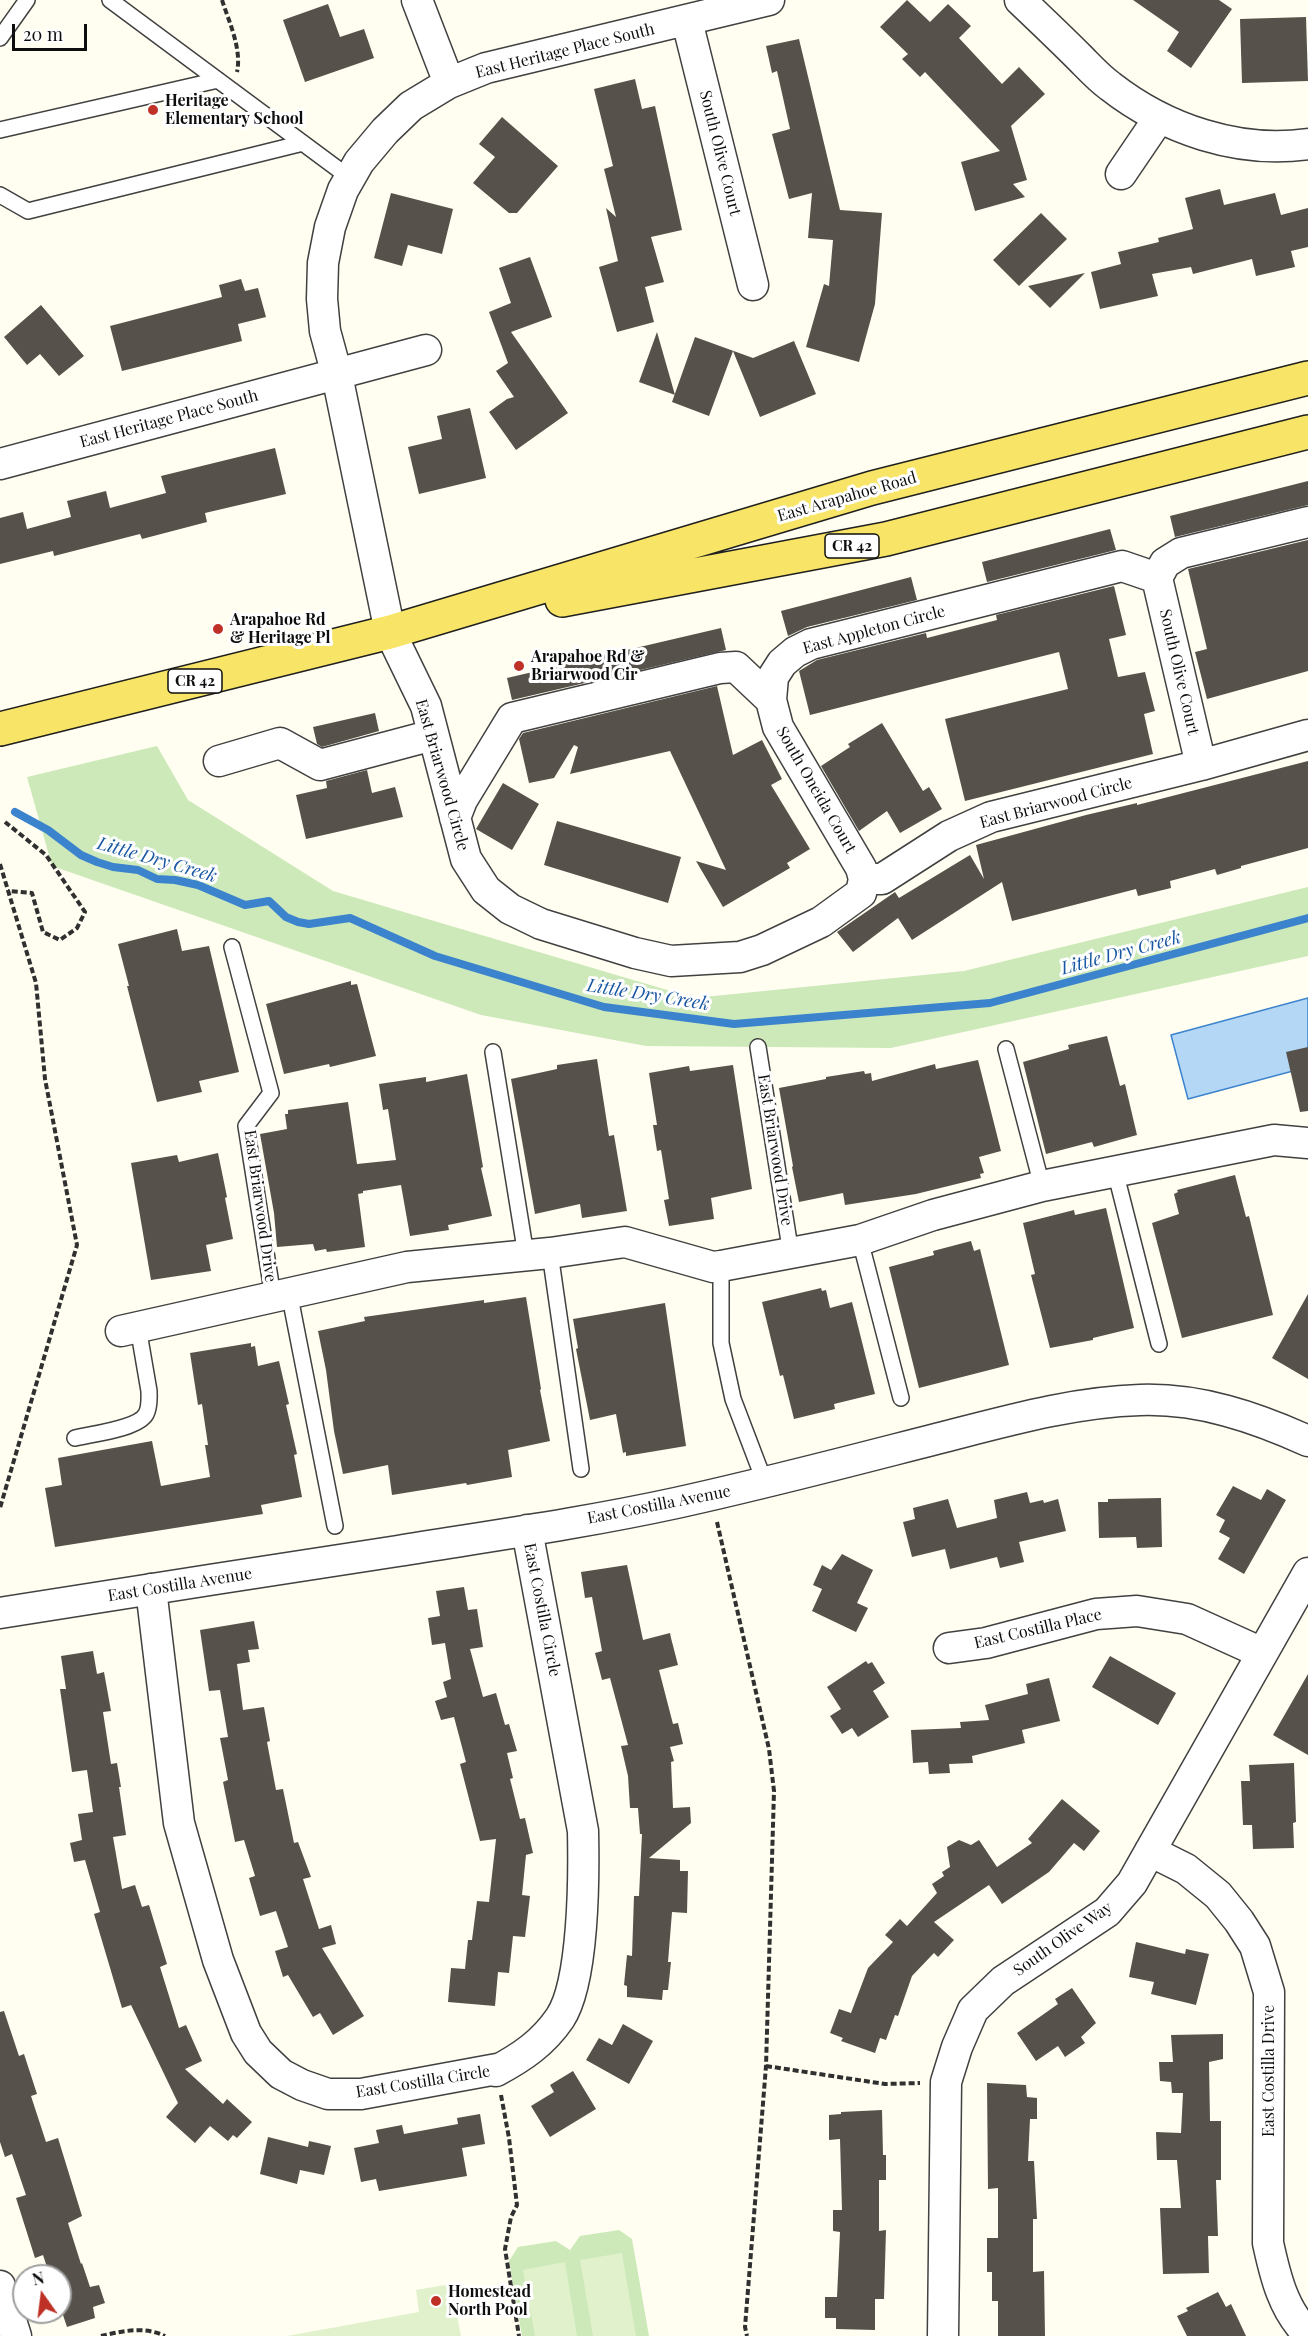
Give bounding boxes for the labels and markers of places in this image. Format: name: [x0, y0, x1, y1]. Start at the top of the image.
place label: Heritage Elementary School: [165, 91, 304, 129]
marker: Heritage Elementary School: [146, 103, 160, 117]
place label: Arapahoe Rd & Heritage Pl: [230, 610, 330, 648]
marker: Arapahoe Rd & Heritage Pl: [211, 622, 225, 636]
place label: Arapahoe Rd & Briarwood Cir: [531, 647, 645, 685]
marker: Arapahoe Rd & Briarwood Cir: [512, 659, 526, 673]
place label: Homestead North Pool: [448, 2282, 531, 2320]
marker: Homestead North Pool: [429, 2294, 443, 2308]

